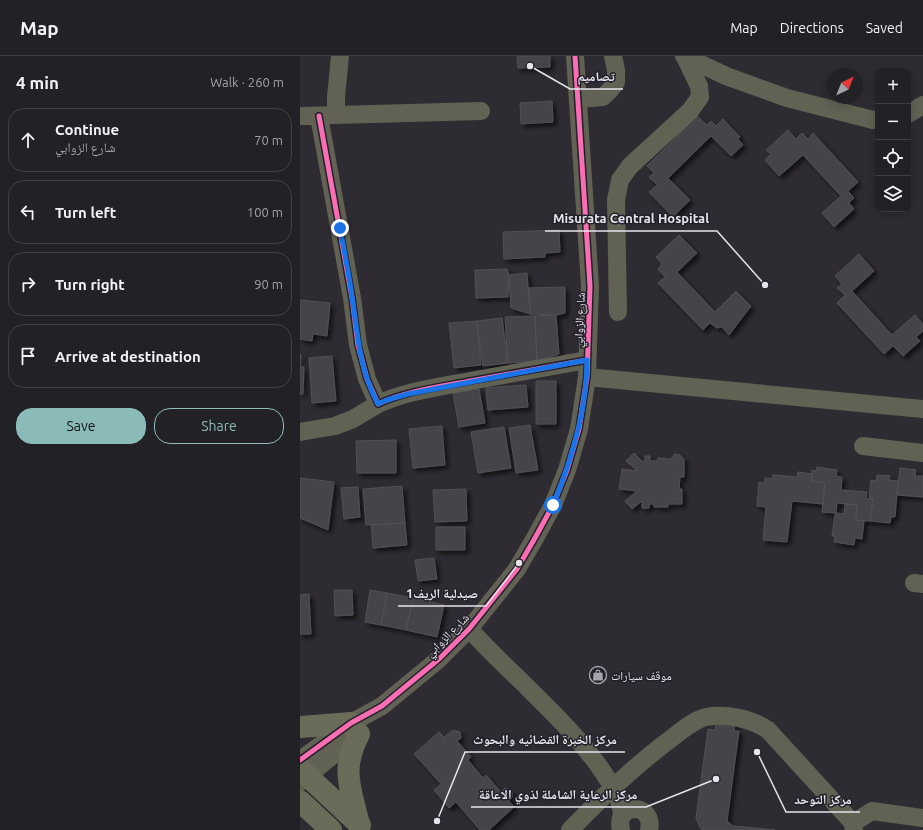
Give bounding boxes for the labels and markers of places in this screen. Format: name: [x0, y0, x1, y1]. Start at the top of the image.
callout: تصاميم: [570, 64, 623, 89]
callout: Misurata Central Hospital: [545, 206, 717, 231]
callout: صيدلية الريف1: [398, 581, 486, 606]
shop icon: موقف سيارات: [588, 665, 608, 685]
place label: موقف سيارات: [611, 669, 672, 683]
callout: مركز الخبرة القضائيه والبحوث: [465, 727, 625, 752]
callout: مركز الرعاية الشاملة لذوي الاعاقة: [471, 782, 646, 807]
callout: مركز التوحد: [786, 787, 860, 812]

